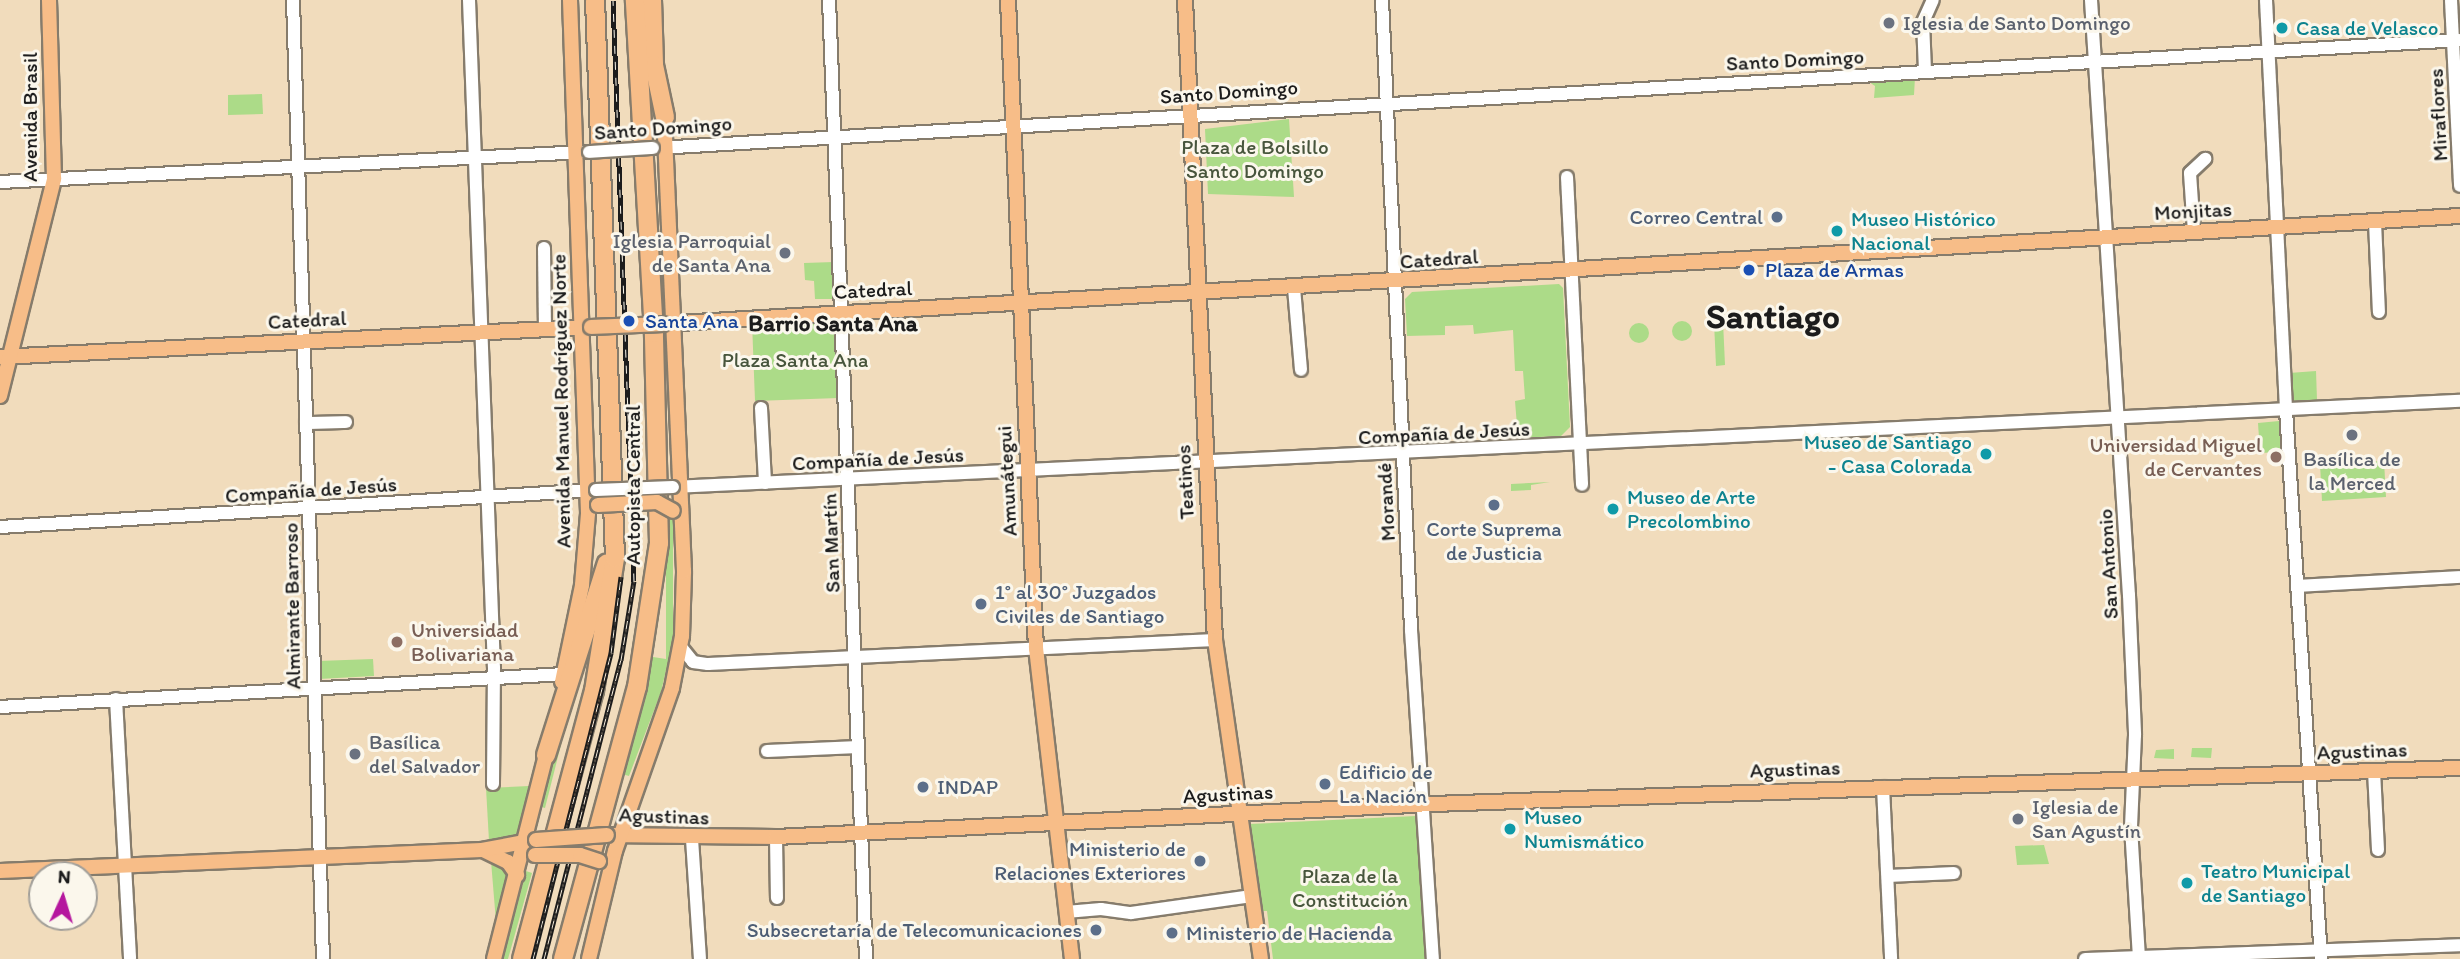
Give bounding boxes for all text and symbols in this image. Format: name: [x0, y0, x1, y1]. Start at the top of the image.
place label: Iglesia de Santo Domingo: [1903, 10, 2132, 36]
marker: Iglesia de Santo Domingo: [1881, 15, 1897, 31]
place label: Casa de Velasco: [2296, 15, 2439, 41]
marker: Casa de Velasco: [2274, 20, 2290, 36]
street label: Santo Domingo: [1725, 44, 1865, 76]
street label: Avenida Brasil: [17, 52, 43, 182]
street label: Miraflores: [2423, 68, 2453, 162]
street label: Santo Domingo: [1159, 75, 1299, 109]
street label: Santo Domingo: [593, 111, 733, 145]
park label: Plaza de Bolsillo Santo Domingo: [1181, 134, 1329, 184]
street label: Monjitas: [2153, 196, 2233, 226]
place label: Correo Central: [1629, 204, 1763, 230]
place label: Museo Histórico Nacional: [1851, 206, 1996, 256]
marker: Correo Central: [1769, 209, 1785, 225]
marker: Museo Histórico Nacional: [1829, 223, 1845, 239]
place label: Iglesia Parroquial de Santa Ana: [613, 228, 771, 278]
street label: Catedral: [1399, 244, 1479, 274]
marker: Iglesia Parroquial de Santa Ana: [777, 245, 793, 261]
street label: Avenida Manuel Rodríguez Norte: [546, 254, 576, 548]
place label: Plaza de Armas: [1765, 257, 1904, 283]
marker: Plaza de Armas: [1739, 260, 1759, 280]
street label: Catedral: [833, 275, 913, 305]
district label: Santiago: [1706, 295, 1840, 337]
street label: Catedral: [267, 305, 347, 335]
place label: Santa Ana: [645, 308, 739, 334]
district label: Barrio Santa Ana: [748, 309, 918, 337]
marker: Santa Ana: [619, 311, 639, 331]
park label: Plaza Santa Ana: [721, 347, 869, 373]
street label: Autopista Central: [620, 405, 646, 565]
street label: Compañía de Jesús: [1357, 416, 1531, 450]
street label: Amunátegui: [992, 425, 1022, 537]
marker: Basílica de la Merced: [2344, 427, 2360, 443]
place label: Museo de Santiago - Casa Colorada: [1803, 429, 1972, 479]
place label: Universidad Miguel de Cervantes: [2090, 432, 2262, 482]
street label: Compañía de Jesús: [791, 442, 965, 476]
street label: Teatinos: [1170, 444, 1200, 520]
marker: Museo de Santiago - Casa Colorada: [1978, 446, 1994, 462]
place label: Basílica de la Merced: [2303, 446, 2401, 496]
marker: Universidad Miguel de Cervantes: [2268, 449, 2284, 465]
street label: Morandé: [1371, 462, 1401, 542]
street label: Compañía de Jesús: [224, 471, 398, 509]
place label: Museo de Arte Precolombino: [1627, 484, 1756, 534]
street label: San Martín: [817, 492, 845, 594]
marker: Corte Suprema de Justicia: [1486, 497, 1502, 513]
marker: Museo de Arte Precolombino: [1605, 501, 1621, 517]
street label: San Antonio: [2093, 508, 2123, 620]
place label: Corte Suprema de Justicia: [1426, 516, 1562, 566]
street label: Almirante Barroso: [278, 523, 306, 689]
place label: 1° al 30° Juzgados Civiles de Santiago: [995, 579, 1166, 629]
marker: 1° al 30° Juzgados Civiles de Santiago: [973, 596, 989, 612]
place label: Universidad Bolivariana: [411, 617, 518, 667]
marker: Universidad Bolivariana: [389, 634, 405, 650]
place label: Basílica del Salvador: [369, 729, 480, 779]
street label: Agustinas: [2316, 737, 2408, 765]
marker: Basílica del Salvador: [347, 746, 363, 762]
street label: Agustinas: [1749, 755, 1841, 783]
place label: Edificio de La Nación: [1339, 759, 1433, 809]
place label: INDAP: [937, 774, 998, 800]
marker: Edificio de La Nación: [1317, 776, 1333, 792]
marker: INDAP: [915, 779, 931, 795]
street label: Agustinas: [1182, 779, 1274, 809]
place label: Iglesia de San Agustín: [2032, 794, 2142, 844]
street label: Agustinas: [618, 802, 710, 830]
place label: Museo Numismático: [1524, 804, 1644, 854]
marker: Iglesia de San Agustín: [2010, 811, 2026, 827]
marker: Museo Numismático: [1502, 821, 1518, 837]
place label: Ministerio de Relaciones Exteriores: [994, 836, 1186, 886]
marker: Ministerio de Relaciones Exteriores: [1192, 853, 1208, 869]
place label: Teatro Municipal de Santiago: [2201, 858, 2350, 908]
north arrow: [28, 861, 98, 931]
park label: Plaza de la Constitución: [1292, 863, 1408, 913]
text: N: [57, 865, 72, 888]
marker: Teatro Municipal de Santiago: [2179, 875, 2195, 891]
place label: Subsecretaría de Telecomunicaciones: [746, 917, 1082, 943]
place label: Ministerio de Hacienda: [1186, 920, 1392, 946]
marker: Subsecretaría de Telecomunicaciones: [1088, 922, 1104, 938]
marker: Ministerio de Hacienda: [1164, 925, 1180, 941]

